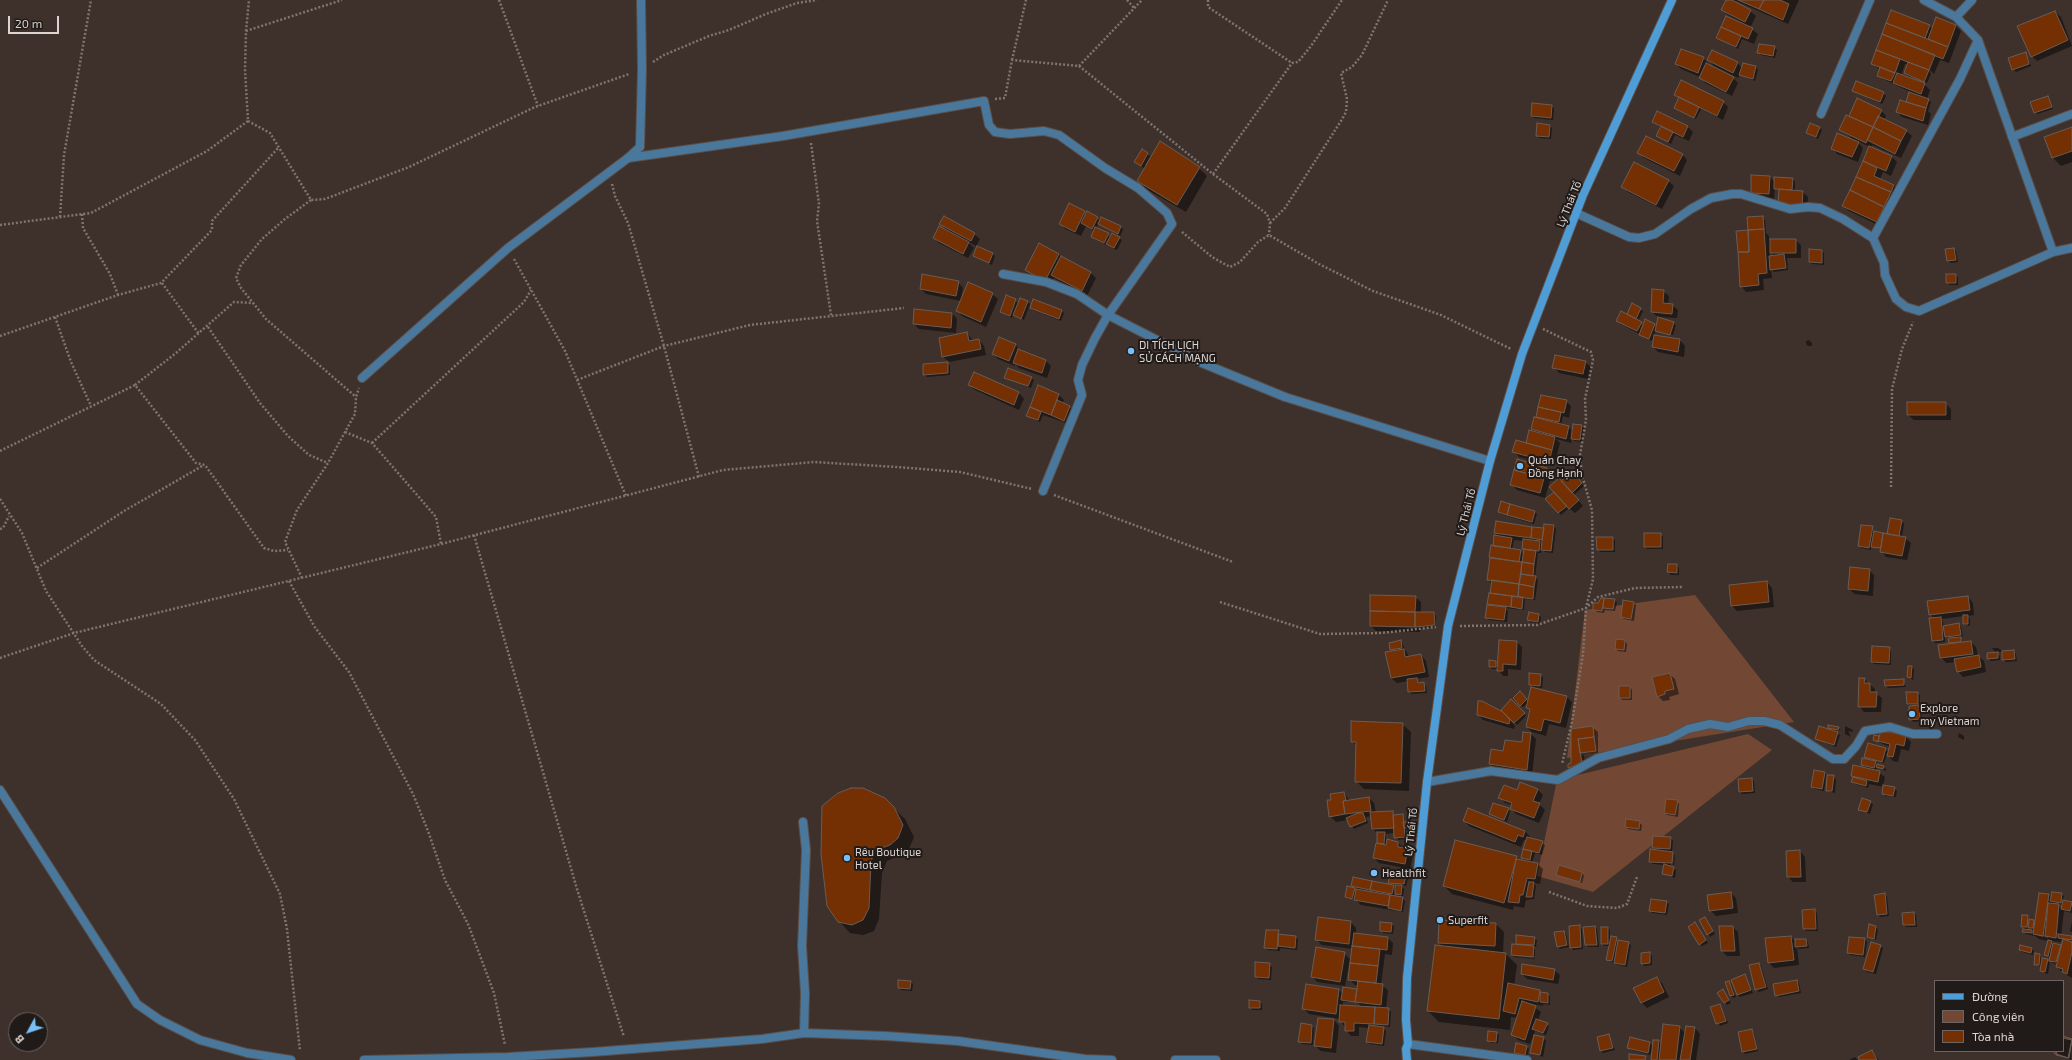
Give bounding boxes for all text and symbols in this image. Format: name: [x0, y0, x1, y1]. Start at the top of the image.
scale bar: [10, 8, 61, 34]
text: 20 m: [15, 16, 42, 30]
street label: Lý Thái Tổ: [1554, 179, 1584, 229]
place label: DI TÍCH LỊCH SỬ CÁCH MẠNG: [1139, 338, 1216, 364]
marker: DI TÍCH LỊCH SỬ CÁCH MẠNG: [1126, 346, 1136, 356]
place label: Quán Chay Đồng Hạnh: [1528, 453, 1583, 479]
marker: Quán Chay Đồng Hạnh: [1515, 461, 1525, 471]
street label: Lý Thái Tổ: [1454, 487, 1478, 537]
place label: Explore my Vietnam: [1920, 701, 1979, 727]
marker: Explore my Vietnam: [1907, 709, 1917, 719]
street label: Lý Thái Tổ: [1402, 807, 1420, 857]
place label: Rêu Boutique Hotel: [855, 845, 921, 871]
marker: Rêu Boutique Hotel: [842, 853, 852, 863]
place label: Healthfit: [1382, 866, 1426, 880]
marker: Healthfit: [1369, 868, 1379, 878]
place label: Superfit: [1448, 913, 1488, 927]
marker: Superfit: [1435, 915, 1445, 925]
legend: [1934, 980, 2064, 1052]
text: Đường: [1972, 989, 2008, 1003]
text: Công viên: [1972, 1009, 2025, 1023]
north arrow: [8, 1012, 48, 1052]
text: Tòa nhà: [1972, 1029, 2014, 1043]
text: B: [12, 1033, 26, 1046]

